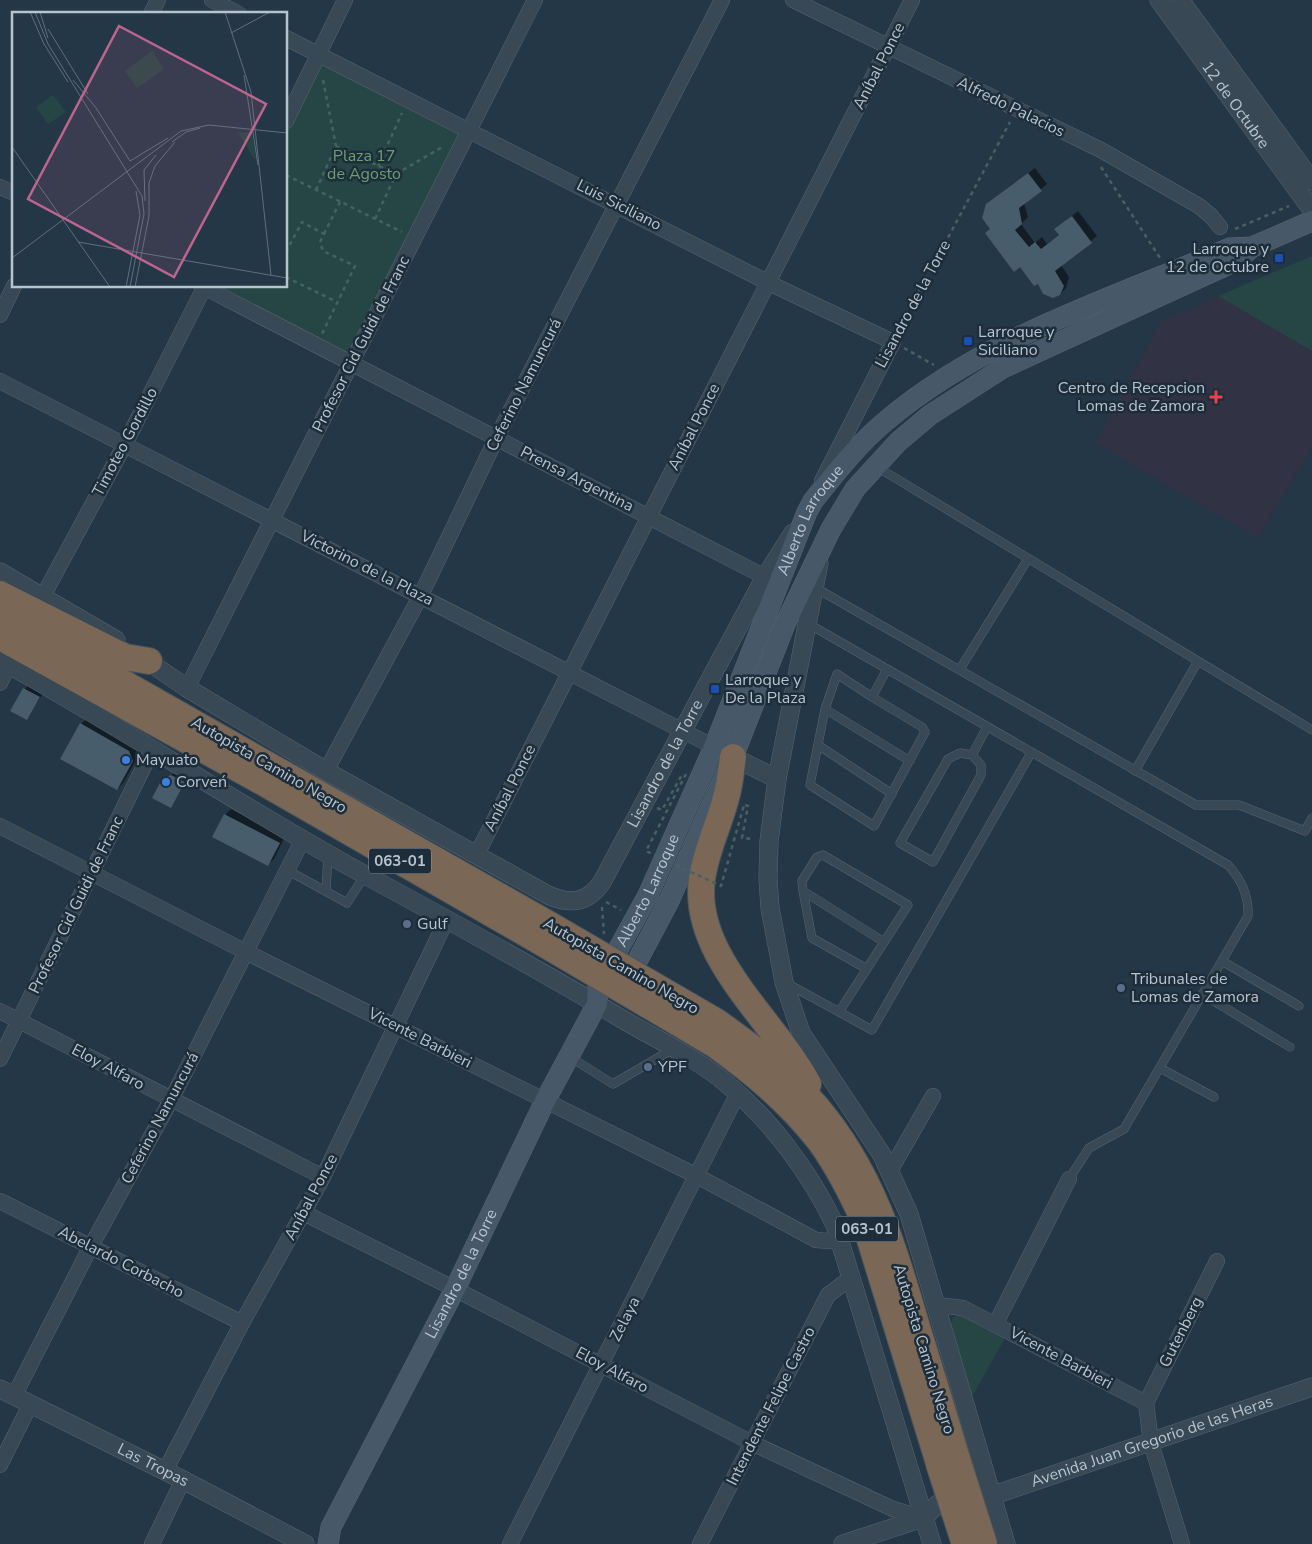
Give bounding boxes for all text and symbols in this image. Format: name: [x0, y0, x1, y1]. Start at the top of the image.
inset map: [12, 12, 288, 288]
street label: Aníbal Ponce: [848, 19, 910, 113]
street label: 12 de Octubre: [1196, 57, 1275, 153]
street label: Alfredo Palacios: [953, 71, 1069, 143]
park label: Plaza 17 de Agosto: [327, 145, 401, 185]
street label: Luis Siciliano: [573, 174, 665, 236]
street label: Lisandro de la Torre: [870, 236, 956, 372]
place label: Larroque y 12 de Octubre: [1166, 238, 1270, 278]
street label: Profesor Cid Guidi de Franc: [307, 252, 415, 436]
marker: Larroque y 12 de Octubre: [1273, 252, 1285, 264]
street label: Ceferino Namuncurá: [481, 315, 567, 455]
place label: Larroque y Siciliano: [978, 321, 1055, 361]
marker: Larroque y Siciliano: [962, 335, 974, 347]
place label: Centro de Recepcion Lomas de Zamora: [1058, 377, 1205, 417]
street label: Aníbal Ponce: [663, 380, 725, 474]
street label: Timoteo Gordillo: [87, 384, 163, 500]
marker: Centro de Recepcion Lomas de Zamora: [1209, 390, 1223, 404]
street label: Prensa Argentina: [516, 441, 638, 517]
street label: Alberto Larroque: [772, 460, 849, 579]
street label: Victorino de la Plaza: [296, 524, 437, 611]
place label: Larroque y De la Plaza: [725, 669, 806, 709]
marker: Larroque y De la Plaza: [709, 683, 721, 695]
street label: Lisandro de la Torre: [622, 696, 708, 831]
street label: Autopista Camino Negro: [187, 711, 351, 819]
street label: Aníbal Ponce: [479, 741, 541, 835]
place label: Mayuato: [136, 749, 198, 771]
marker: Mayuato: [120, 754, 132, 766]
place label: Corveń: [176, 771, 227, 793]
marker: Corveń: [160, 776, 172, 788]
street label: Profesor Cid Guidi de Franc: [23, 812, 129, 997]
street label: Alberto Larroque: [611, 831, 685, 951]
road number: 063-01: [369, 848, 431, 874]
street label: Autopista Camino Negro: [539, 912, 703, 1020]
place label: Gulf: [417, 913, 448, 935]
marker: Gulf: [401, 918, 413, 930]
place label: Tribunales de Lomas de Zamora: [1131, 968, 1259, 1008]
marker: Tribunales de Lomas de Zamora: [1115, 982, 1127, 994]
street label: Vicente Barbieri: [363, 1002, 476, 1074]
street label: Eloy Alfaro: [68, 1039, 148, 1095]
street label: Ceferino Namuncurá: [116, 1048, 204, 1188]
place label: YPF: [657, 1056, 687, 1078]
marker: YPF: [642, 1061, 654, 1073]
street label: Aníbal Ponce: [279, 1150, 343, 1244]
street label: Lisandro de la Torre: [420, 1205, 503, 1343]
road number: 063-01: [836, 1216, 898, 1242]
street label: Abelardo Corbacho: [54, 1221, 188, 1303]
street label: Autopista Camino Negro: [888, 1261, 960, 1437]
street label: Zelaya: [604, 1293, 646, 1345]
street label: Gutenberg: [1154, 1293, 1208, 1371]
street label: Vicente Barbieri: [1005, 1321, 1116, 1394]
street label: Intendente Felipe Castro: [721, 1323, 821, 1489]
street label: Eloy Alfaro: [572, 1342, 652, 1398]
street label: Avenida Juan Gregorio de las Heras: [1028, 1390, 1276, 1493]
street label: Las Tropas: [114, 1438, 193, 1492]

